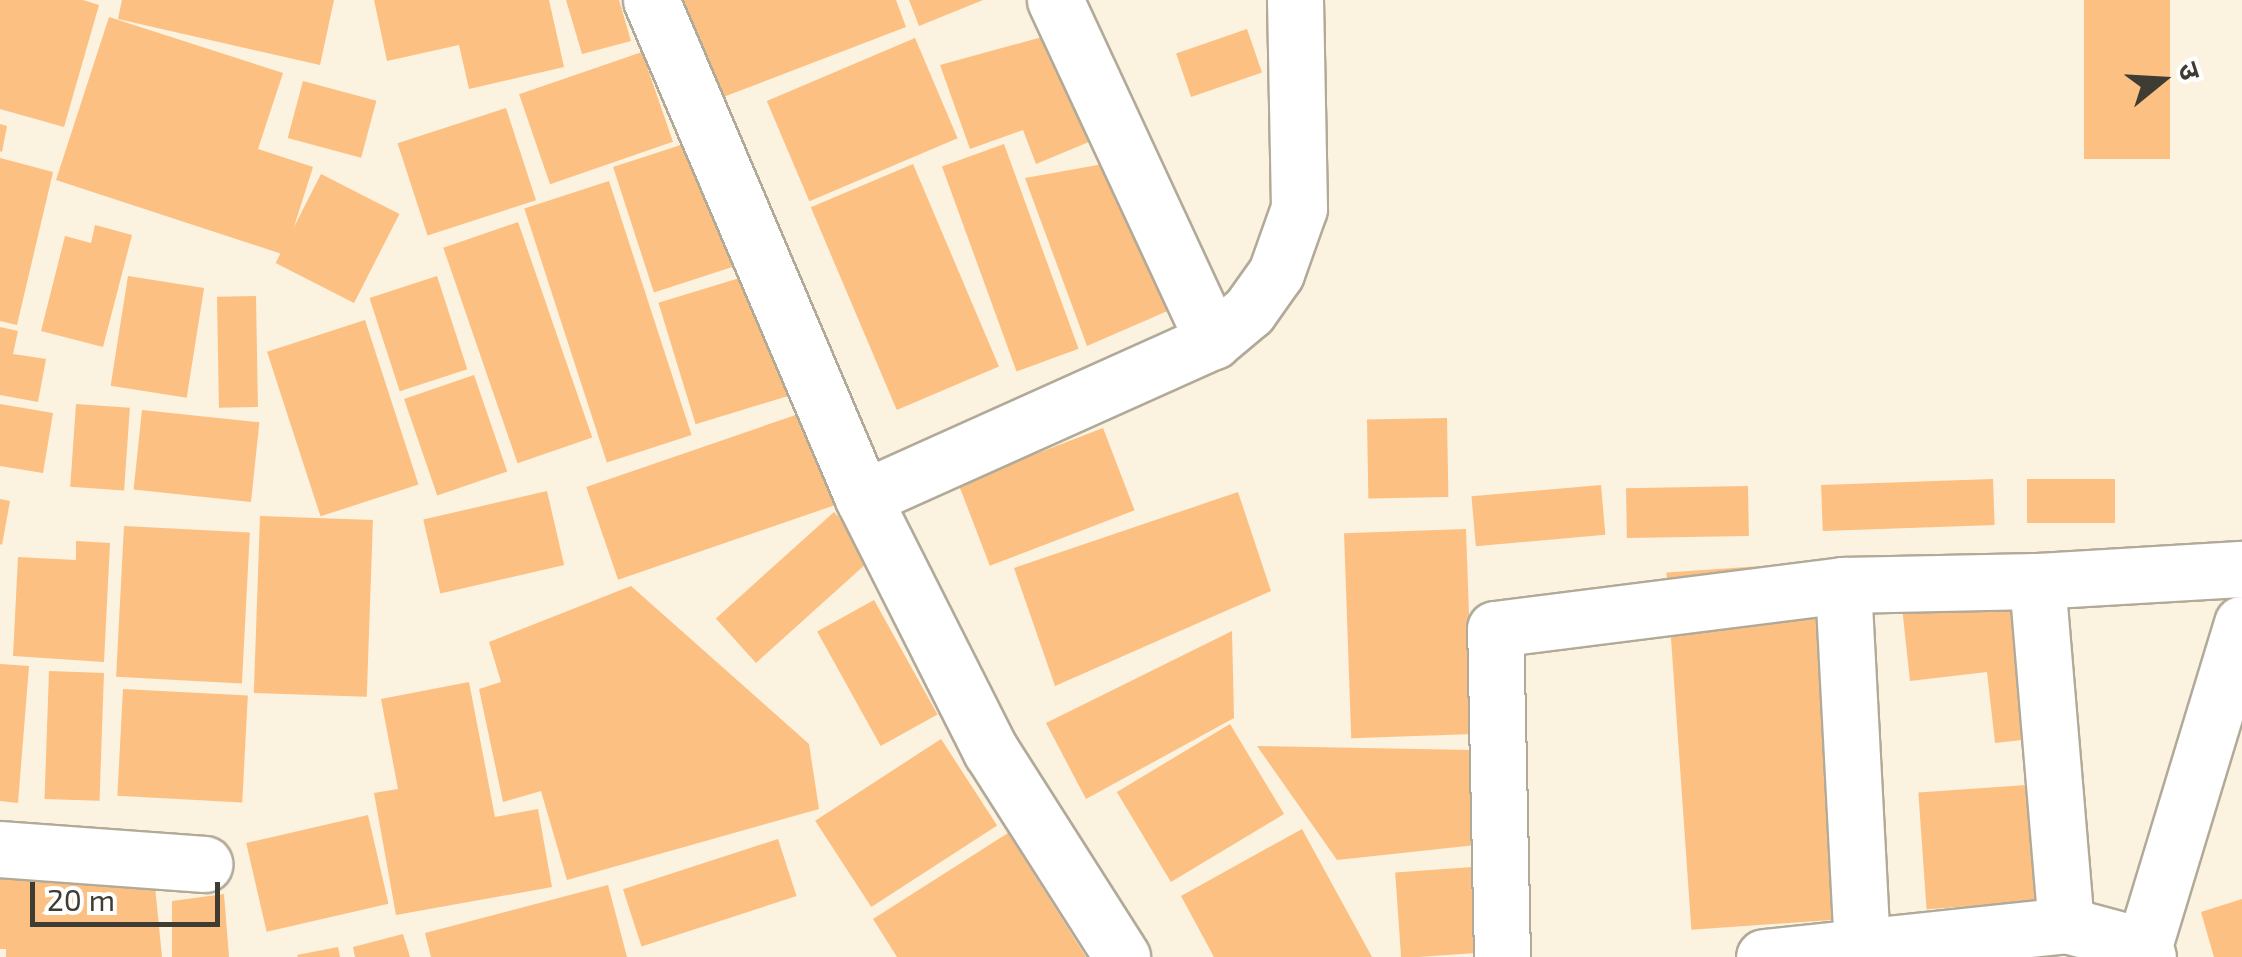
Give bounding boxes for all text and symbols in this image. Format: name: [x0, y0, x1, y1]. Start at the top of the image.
north arrow: [2112, 30, 2212, 130]
text: उ: [2172, 58, 2209, 84]
scale bar: [35, 862, 225, 924]
text: 20 m: [47, 881, 115, 917]

